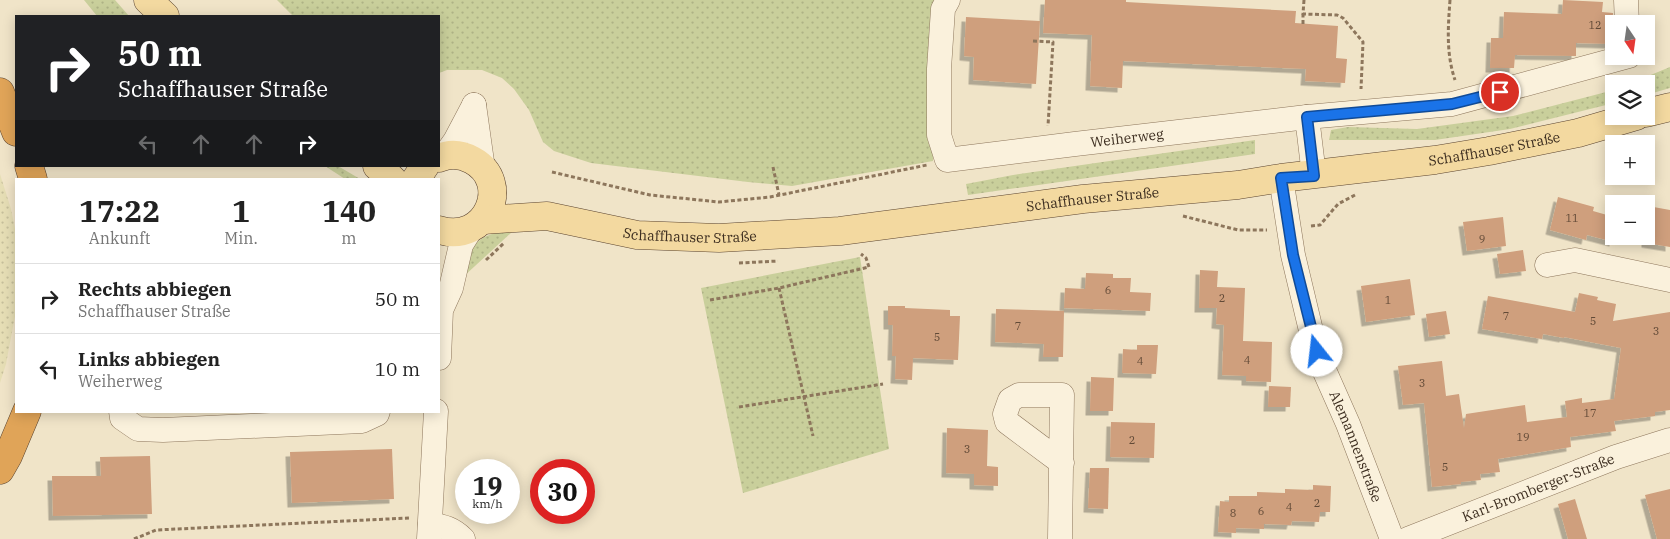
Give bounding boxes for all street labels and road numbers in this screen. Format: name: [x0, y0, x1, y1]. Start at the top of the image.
street label: Weiherweg: [1089, 125, 1165, 151]
street label: Schaffhauser Straße: [1427, 128, 1562, 170]
street label: Schaffhauser Straße: [1025, 183, 1160, 215]
street label: Schaffhauser Straße: [621, 223, 757, 247]
street label: Alemannenstraße: [1325, 388, 1386, 505]
street label: Karl-Bromberger-Straße: [1459, 450, 1617, 526]

